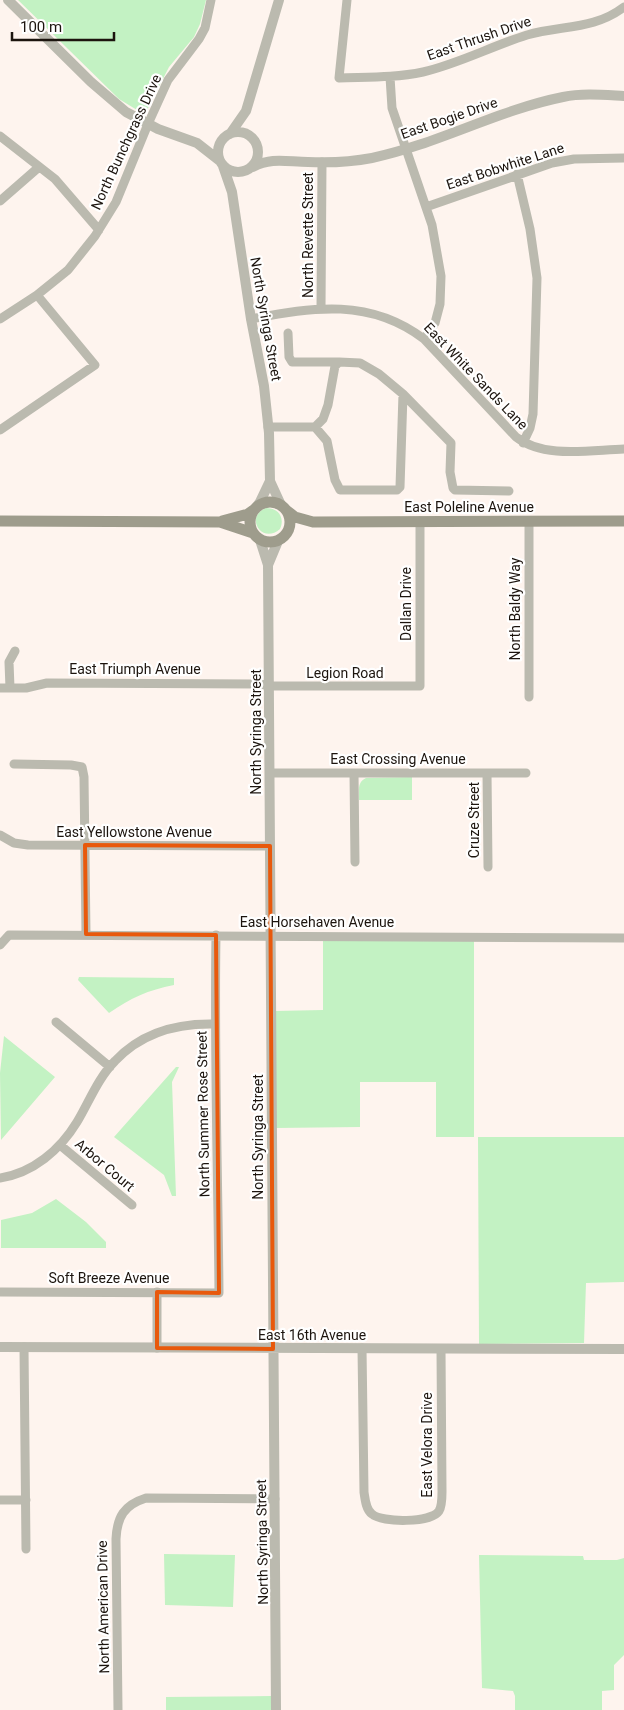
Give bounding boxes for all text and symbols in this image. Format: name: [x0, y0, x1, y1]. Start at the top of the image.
scale bar: [12, 10, 115, 42]
street label: East Thrush Drive: [425, 13, 533, 63]
text: 100 m: [20, 18, 62, 36]
street label: North Bunchgrass Drive: [88, 72, 164, 212]
street label: East Bogie Drive: [399, 94, 499, 142]
street label: East Bobwhite Lane: [444, 139, 566, 193]
street label: North Revette Street: [300, 172, 316, 298]
street label: North Syringa Street: [247, 256, 285, 383]
street label: East White Sands Lane: [421, 319, 531, 433]
street label: East Poleline Avenue: [404, 499, 534, 515]
street label: North Baldy Way: [507, 557, 523, 660]
street label: Dallan Drive: [398, 567, 414, 641]
street label: East Triumph Avenue: [69, 661, 201, 677]
street label: Legion Road: [306, 665, 384, 681]
street label: North Syringa Street: [248, 669, 264, 795]
street label: East Crossing Avenue: [330, 751, 466, 767]
street label: Cruze Street: [466, 781, 482, 858]
street label: East Yellowstone Avenue: [56, 824, 212, 840]
street label: East Horsehaven Avenue: [240, 914, 394, 930]
street label: North Summer Rose Street: [194, 1030, 212, 1197]
street label: North Syringa Street: [250, 1074, 266, 1200]
street label: Arbor Court: [72, 1136, 138, 1195]
street label: Soft Breeze Avenue: [49, 1270, 169, 1286]
street label: East 16th Avenue: [258, 1327, 366, 1343]
street label: East Velora Drive: [419, 1392, 435, 1498]
street label: North Syringa Street: [253, 1479, 271, 1605]
street label: North American Drive: [94, 1540, 112, 1674]

